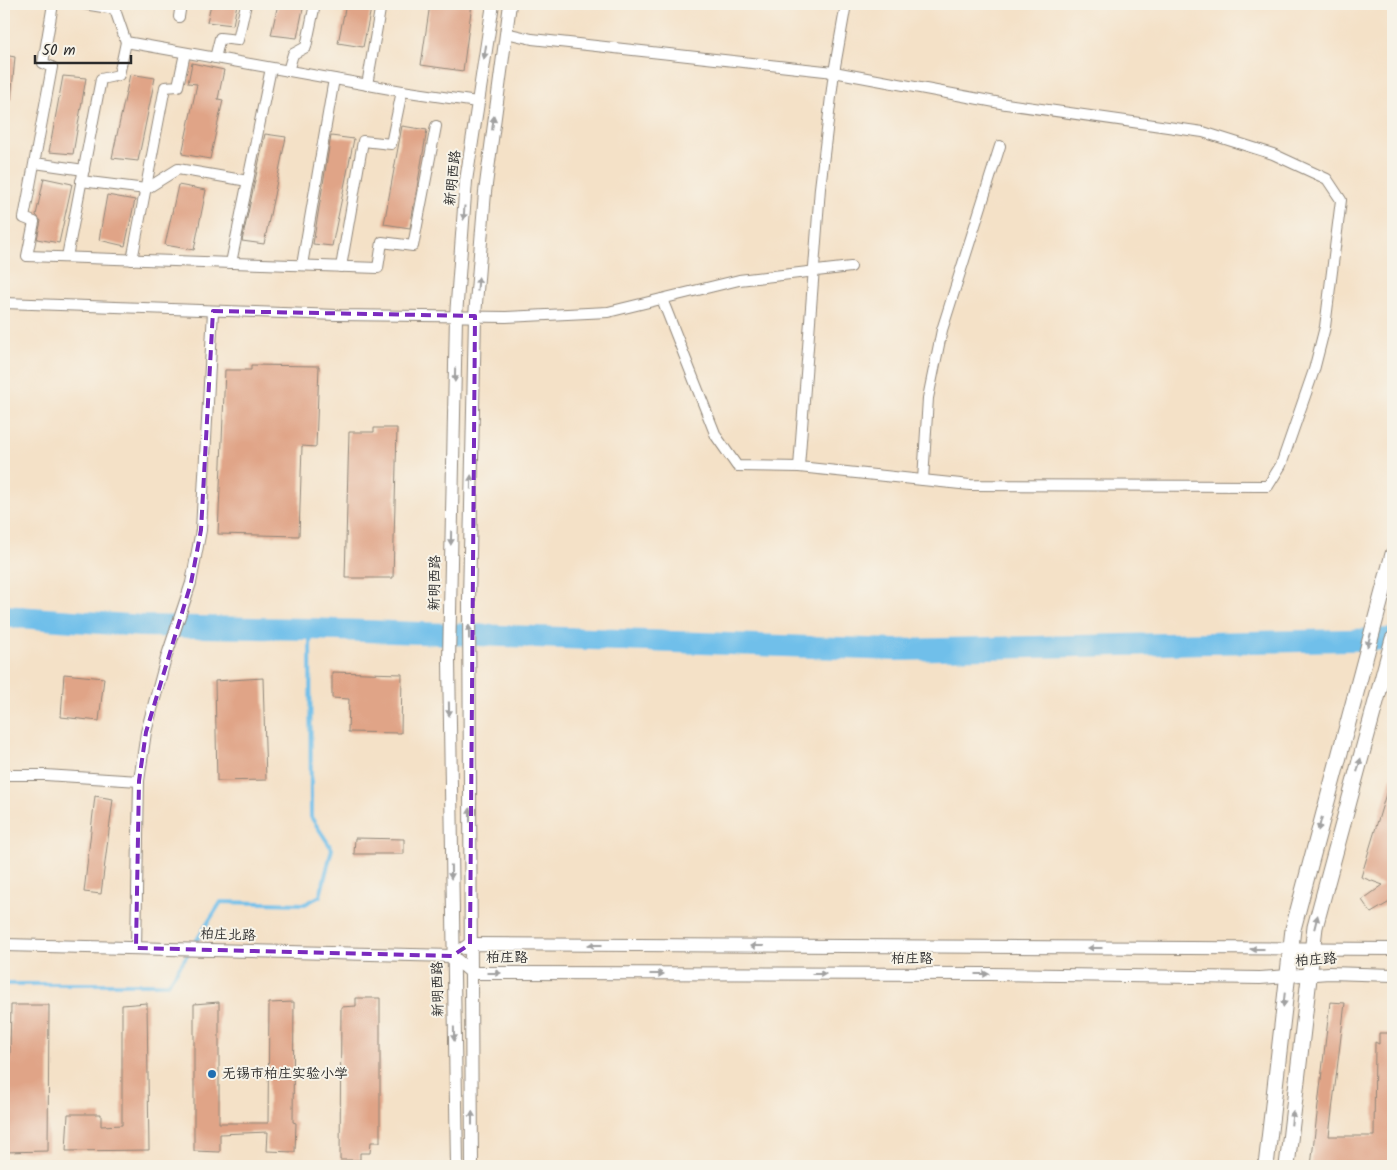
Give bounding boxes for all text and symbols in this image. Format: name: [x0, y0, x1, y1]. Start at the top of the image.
scale bar: [35, 32, 131, 64]
text: 50 m: [42, 39, 76, 63]
one-way arrow: [481, 44, 489, 60]
one-way arrow: [490, 114, 498, 130]
street label: 新明西路: [439, 149, 467, 207]
one-way arrow: [459, 205, 467, 221]
one-way arrow: [474, 276, 482, 292]
one-way arrow: [451, 367, 459, 383]
one-way arrow: [467, 473, 475, 489]
one-way arrow: [447, 530, 455, 546]
street label: 新明西路: [424, 555, 446, 611]
one-way arrow: [465, 623, 473, 639]
one-way arrow: [1365, 632, 1373, 647]
one-way arrow: [445, 702, 453, 718]
one-way arrow: [1355, 757, 1363, 772]
one-way arrow: [466, 807, 474, 823]
one-way arrow: [1316, 817, 1324, 832]
one-way arrow: [447, 864, 455, 880]
one-way arrow: [1312, 914, 1320, 929]
street label: 柏庄北路: [200, 923, 256, 947]
one-way arrow: [586, 940, 602, 948]
one-way arrow: [749, 942, 765, 950]
one-way arrow: [1086, 944, 1102, 952]
one-way arrow: [1249, 945, 1265, 953]
street label: 柏庄路: [486, 947, 528, 969]
street label: 柏庄路: [891, 948, 933, 970]
street label: 柏庄路: [1294, 948, 1338, 972]
street label: 新明西路: [427, 961, 449, 1017]
one-way arrow: [487, 969, 503, 977]
one-way arrow: [649, 970, 665, 978]
one-way arrow: [812, 970, 828, 978]
one-way arrow: [974, 970, 990, 978]
one-way arrow: [1280, 993, 1288, 1009]
one-way arrow: [450, 1027, 458, 1043]
place label: 无锡市柏庄实验小学: [222, 1063, 348, 1085]
marker: 无锡市柏庄实验小学: [206, 1068, 218, 1080]
one-way arrow: [468, 1109, 476, 1125]
one-way arrow: [1288, 1109, 1296, 1125]

